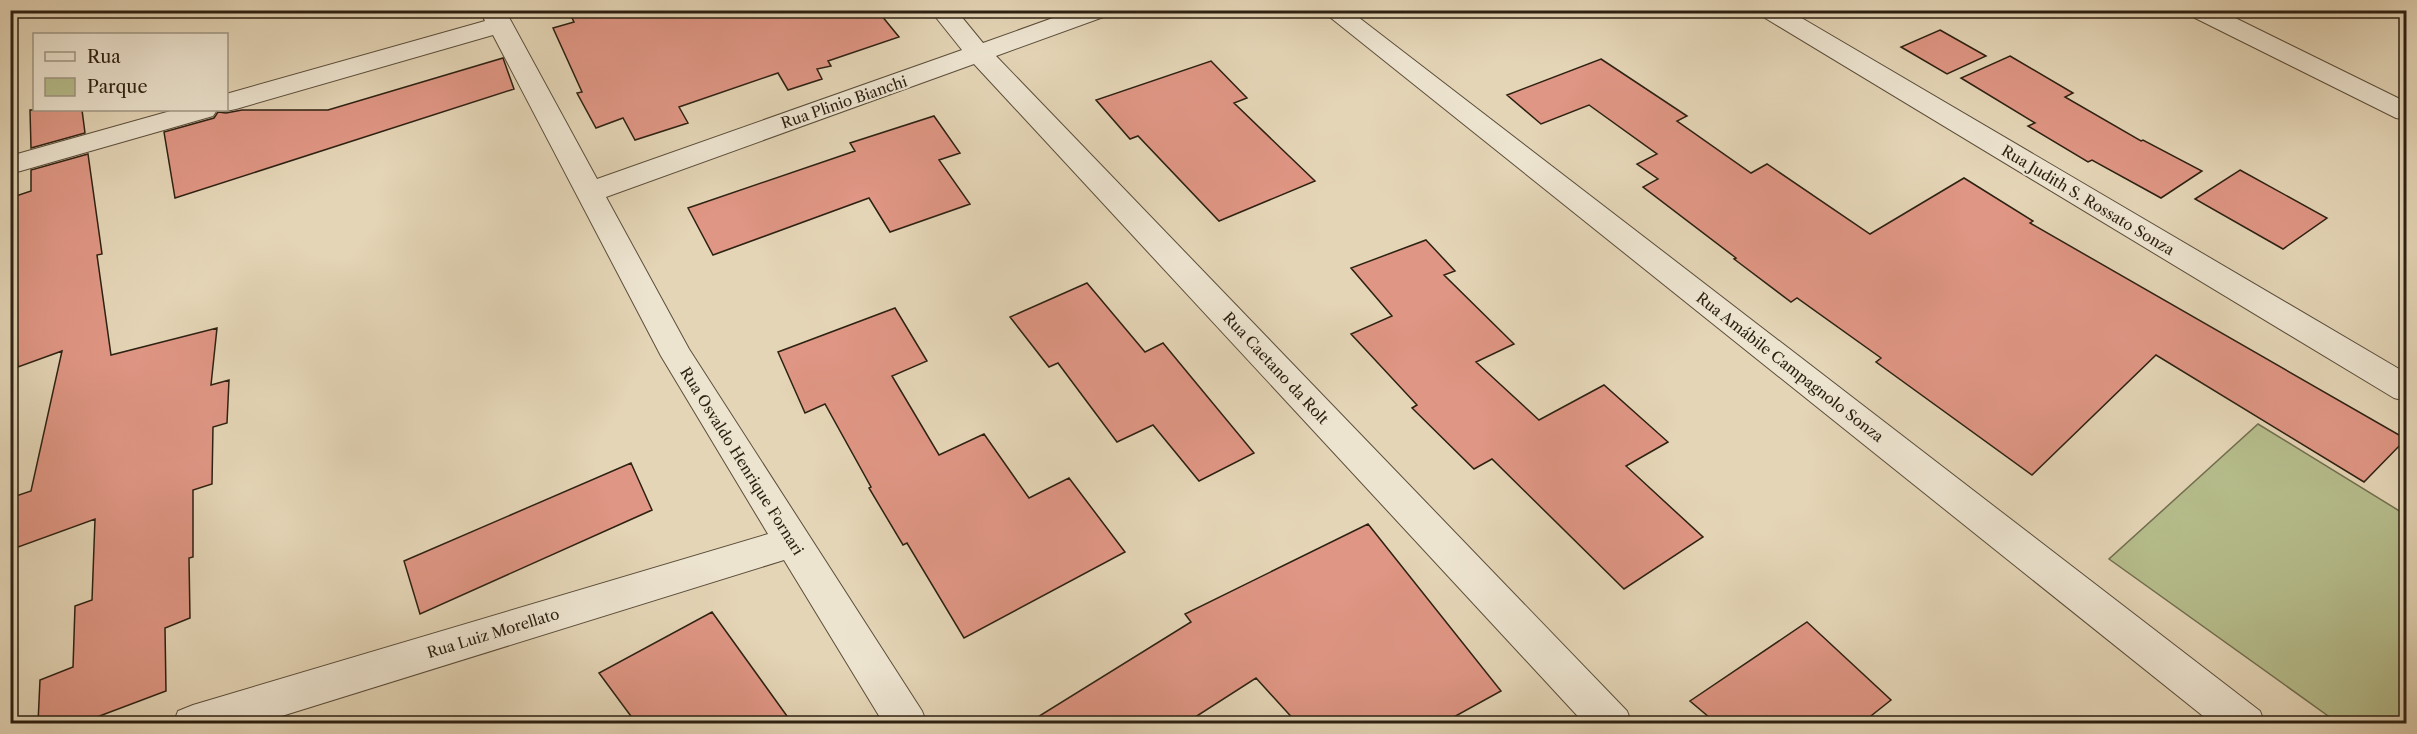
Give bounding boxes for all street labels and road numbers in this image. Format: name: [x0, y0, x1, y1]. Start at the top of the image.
street label: Rua Plinio Bianchi: [778, 71, 910, 132]
street label: Rua Judith S. Rossato Sonza: [1998, 141, 2178, 259]
street label: Rua Amábile Campagnolo Sonza: [1692, 288, 1888, 446]
street label: Rua Caetano da Rolt: [1219, 308, 1333, 428]
street label: Rua Osvaldo Henrique Fornari: [676, 364, 808, 559]
street label: Rua Luiz Morellato: [425, 604, 561, 662]

